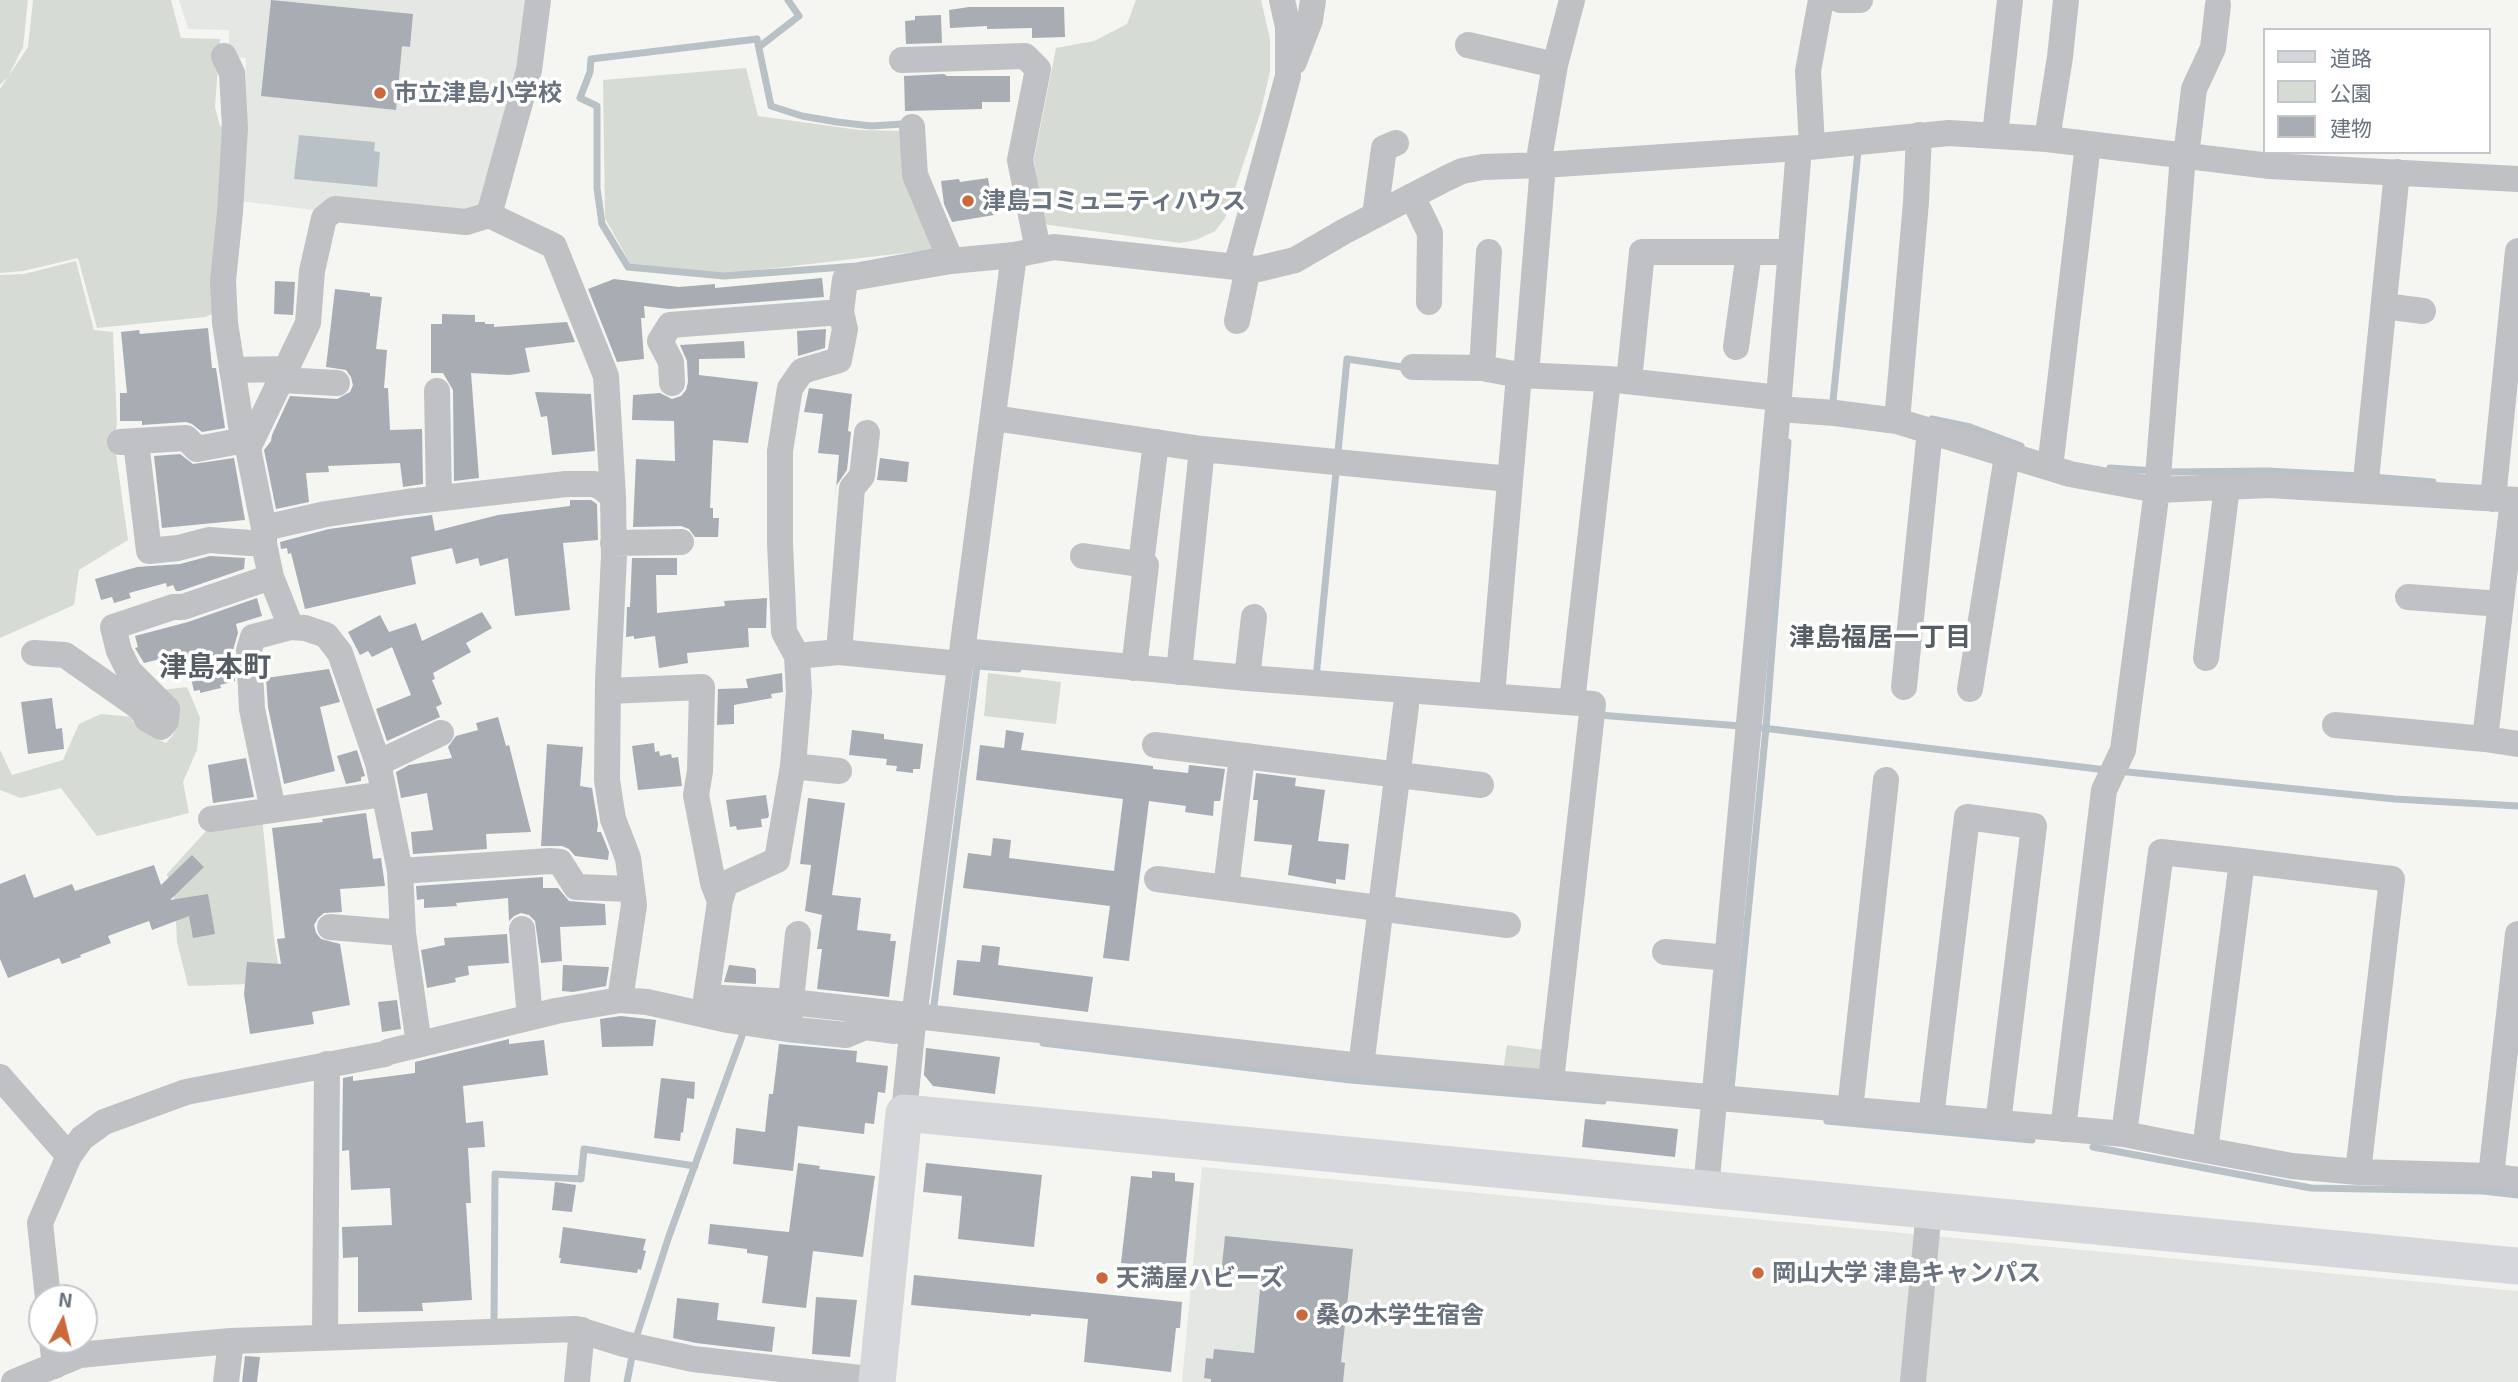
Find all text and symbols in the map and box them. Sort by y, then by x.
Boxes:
legend [2262,28,2490,154]
text: 道路 [2330,45,2372,70]
place label: 市立津島小学校 [394,79,562,107]
text: 公園 [2330,80,2372,105]
marker: 市立津島小学校 [372,85,388,101]
text: 建物 [2330,115,2372,140]
place label: 津島コミュニティハウス [982,187,1246,215]
marker: 津島コミュニティハウス [960,193,976,209]
district label: 津島福居一丁目 [1789,621,1971,653]
district label: 津島本町 [159,650,271,684]
place label: 岡山大学 津島キャンパス [1772,1259,2041,1287]
place label: 天満屋ハビーズ [1116,1264,1284,1292]
marker: 岡山大学 津島キャンパス [1750,1265,1766,1281]
marker: 天満屋ハビーズ [1094,1270,1110,1286]
north arrow [28,1284,98,1354]
text: N [57,1287,74,1312]
place label: 桑の木学生宿舎 [1316,1301,1484,1329]
marker: 桑の木学生宿舎 [1294,1307,1310,1323]

